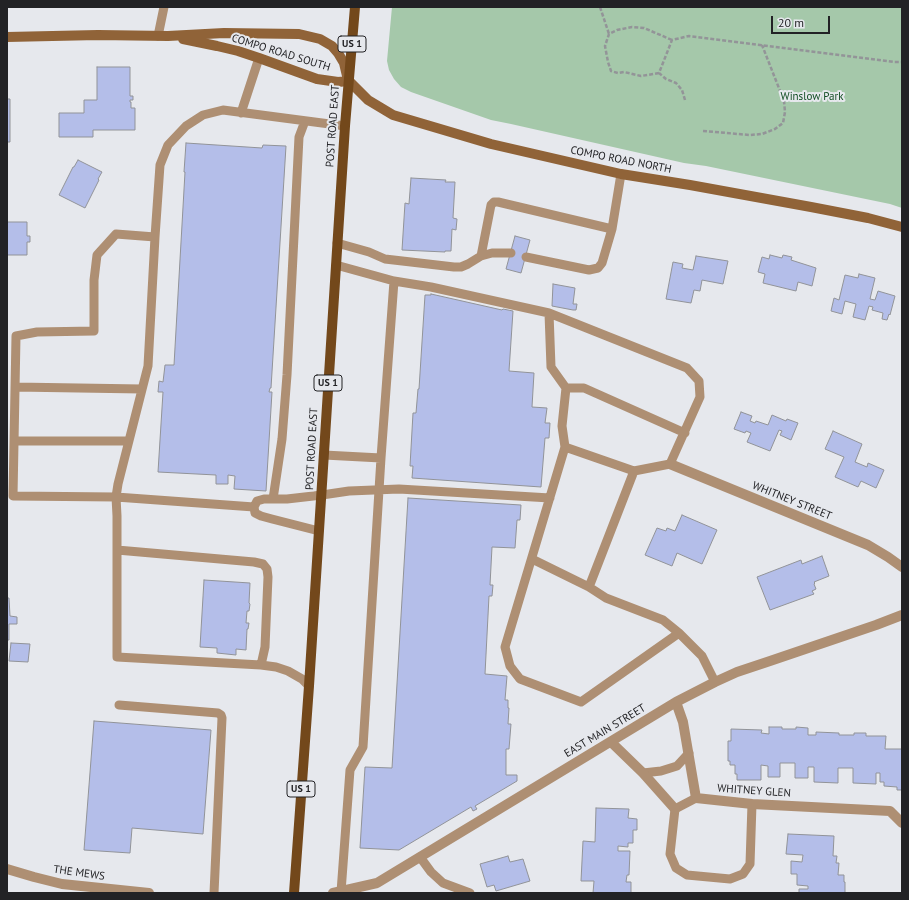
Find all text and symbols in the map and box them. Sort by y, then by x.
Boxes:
scale bar [773,8,832,34]
text: 20 m [778,15,804,30]
street label: COMPO ROAD SOUTH [230,32,332,74]
road number: US 1 [338,36,366,52]
street label: POST ROAD EAST [324,84,342,168]
park label: Winslow Park [781,90,843,104]
street label: COMPO ROAD NORTH [569,144,673,176]
road number: US 1 [314,375,342,391]
street label: POST ROAD EAST [303,407,321,491]
street label: WHITNEY STREET [750,479,834,523]
street label: EAST MAIN STREET [562,702,648,760]
road number: US 1 [287,781,315,797]
street label: WHITNEY GLEN [717,782,791,800]
street label: THE MEWS [52,863,106,883]

